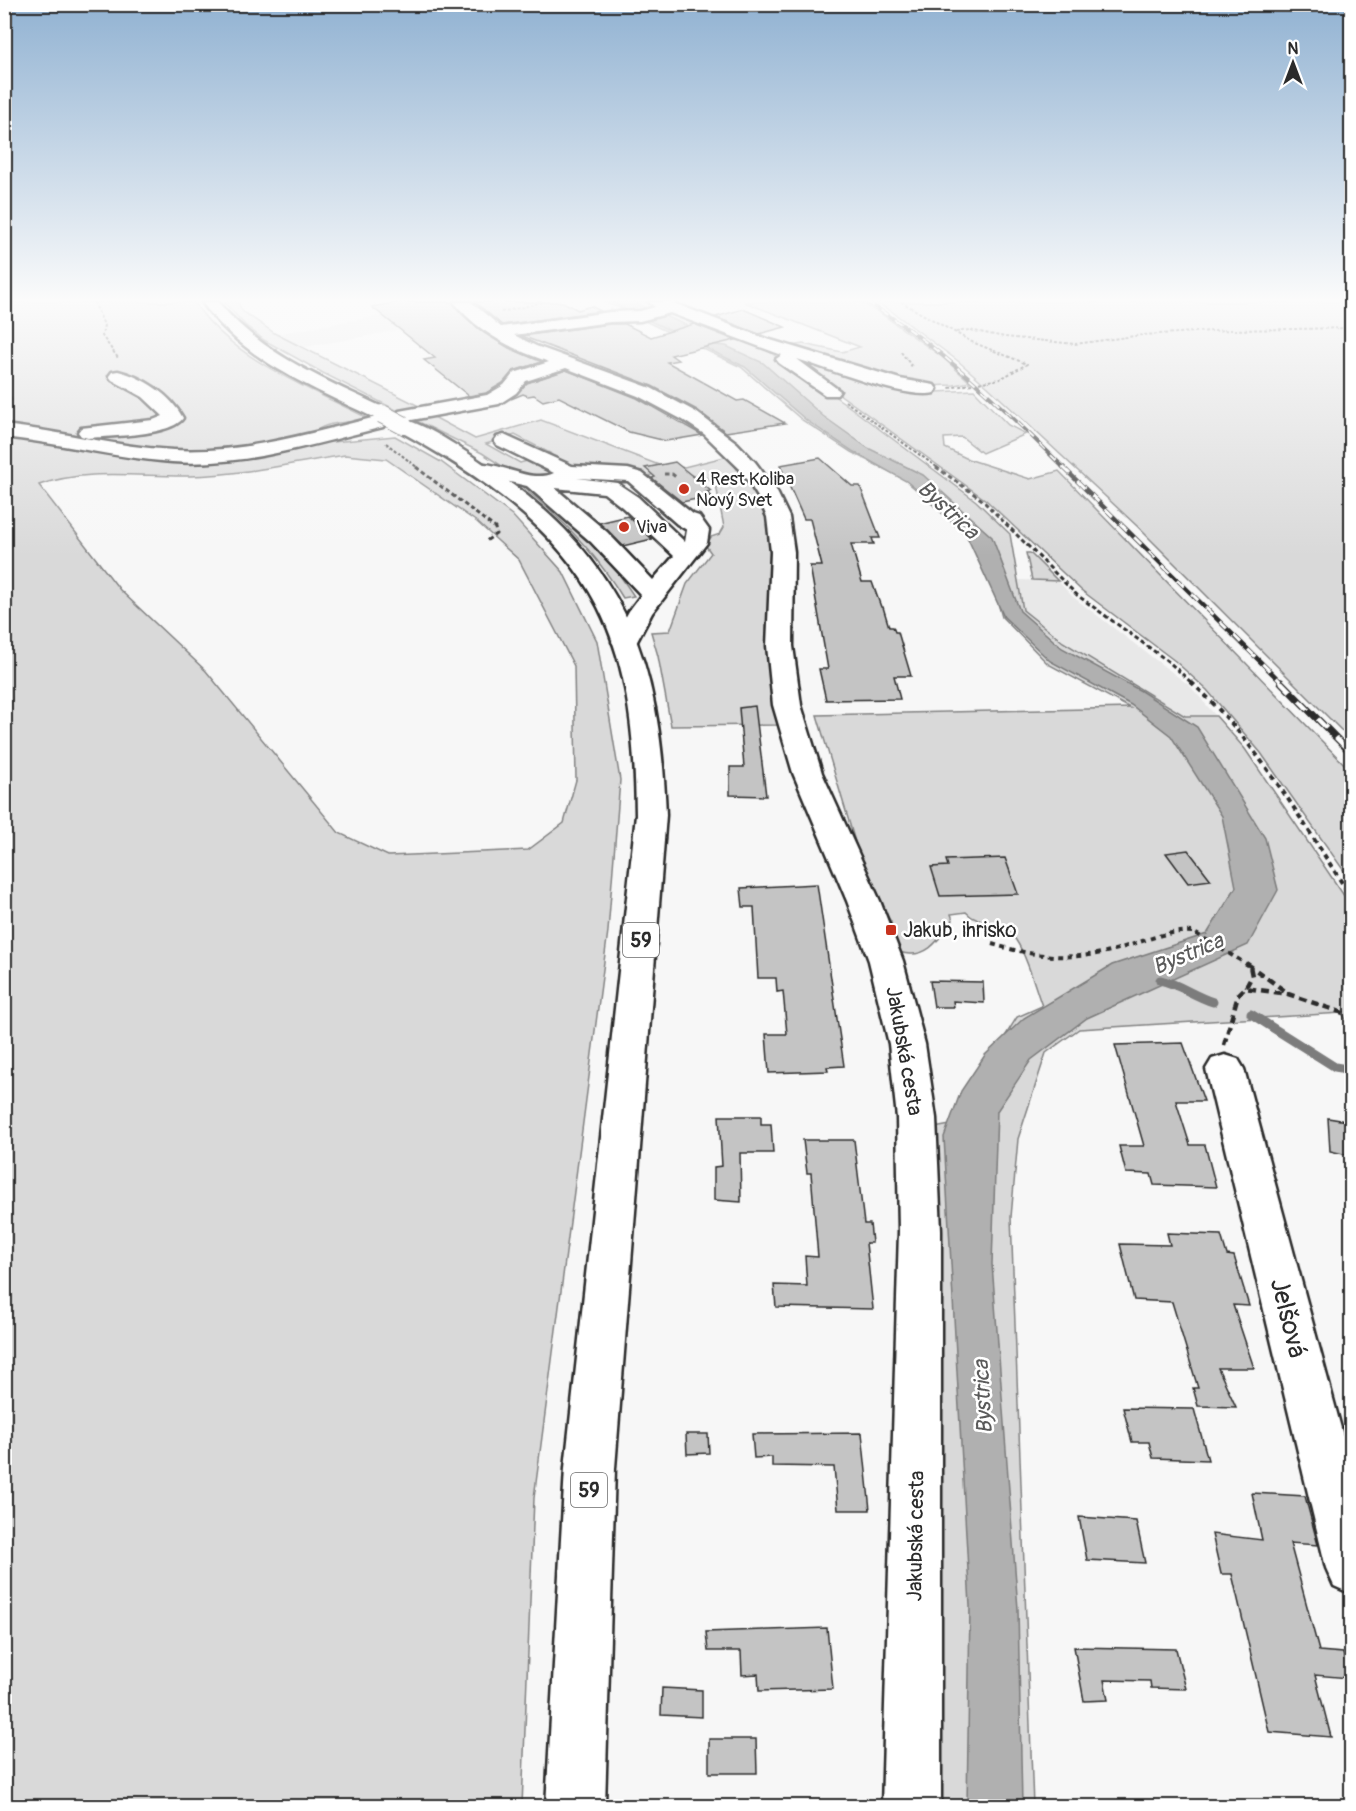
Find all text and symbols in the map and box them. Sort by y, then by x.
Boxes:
north arrow [1263,33,1323,93]
text: N [1288,39,1299,59]
place label: 4 Rest Koliba Nový Svet [696,468,794,512]
water label: Bystrica [911,475,986,547]
marker: 4 Rest Koliba Nový Svet [677,482,691,496]
place label: Viva [636,516,667,539]
marker: Viva [617,520,631,534]
place label: Jakub, ihrisko [903,917,1017,944]
road number: 59 [623,923,659,957]
marker: Jakub, ihrisko [884,923,898,937]
water label: Bystrica [1149,926,1229,981]
street label: Jakubská cesta [879,984,929,1118]
street label: Jelšová [1263,1275,1313,1361]
water label: Bystrica [967,1358,999,1435]
street label: Jakubská cesta [901,1470,931,1602]
road number: 59 [571,1473,607,1507]

